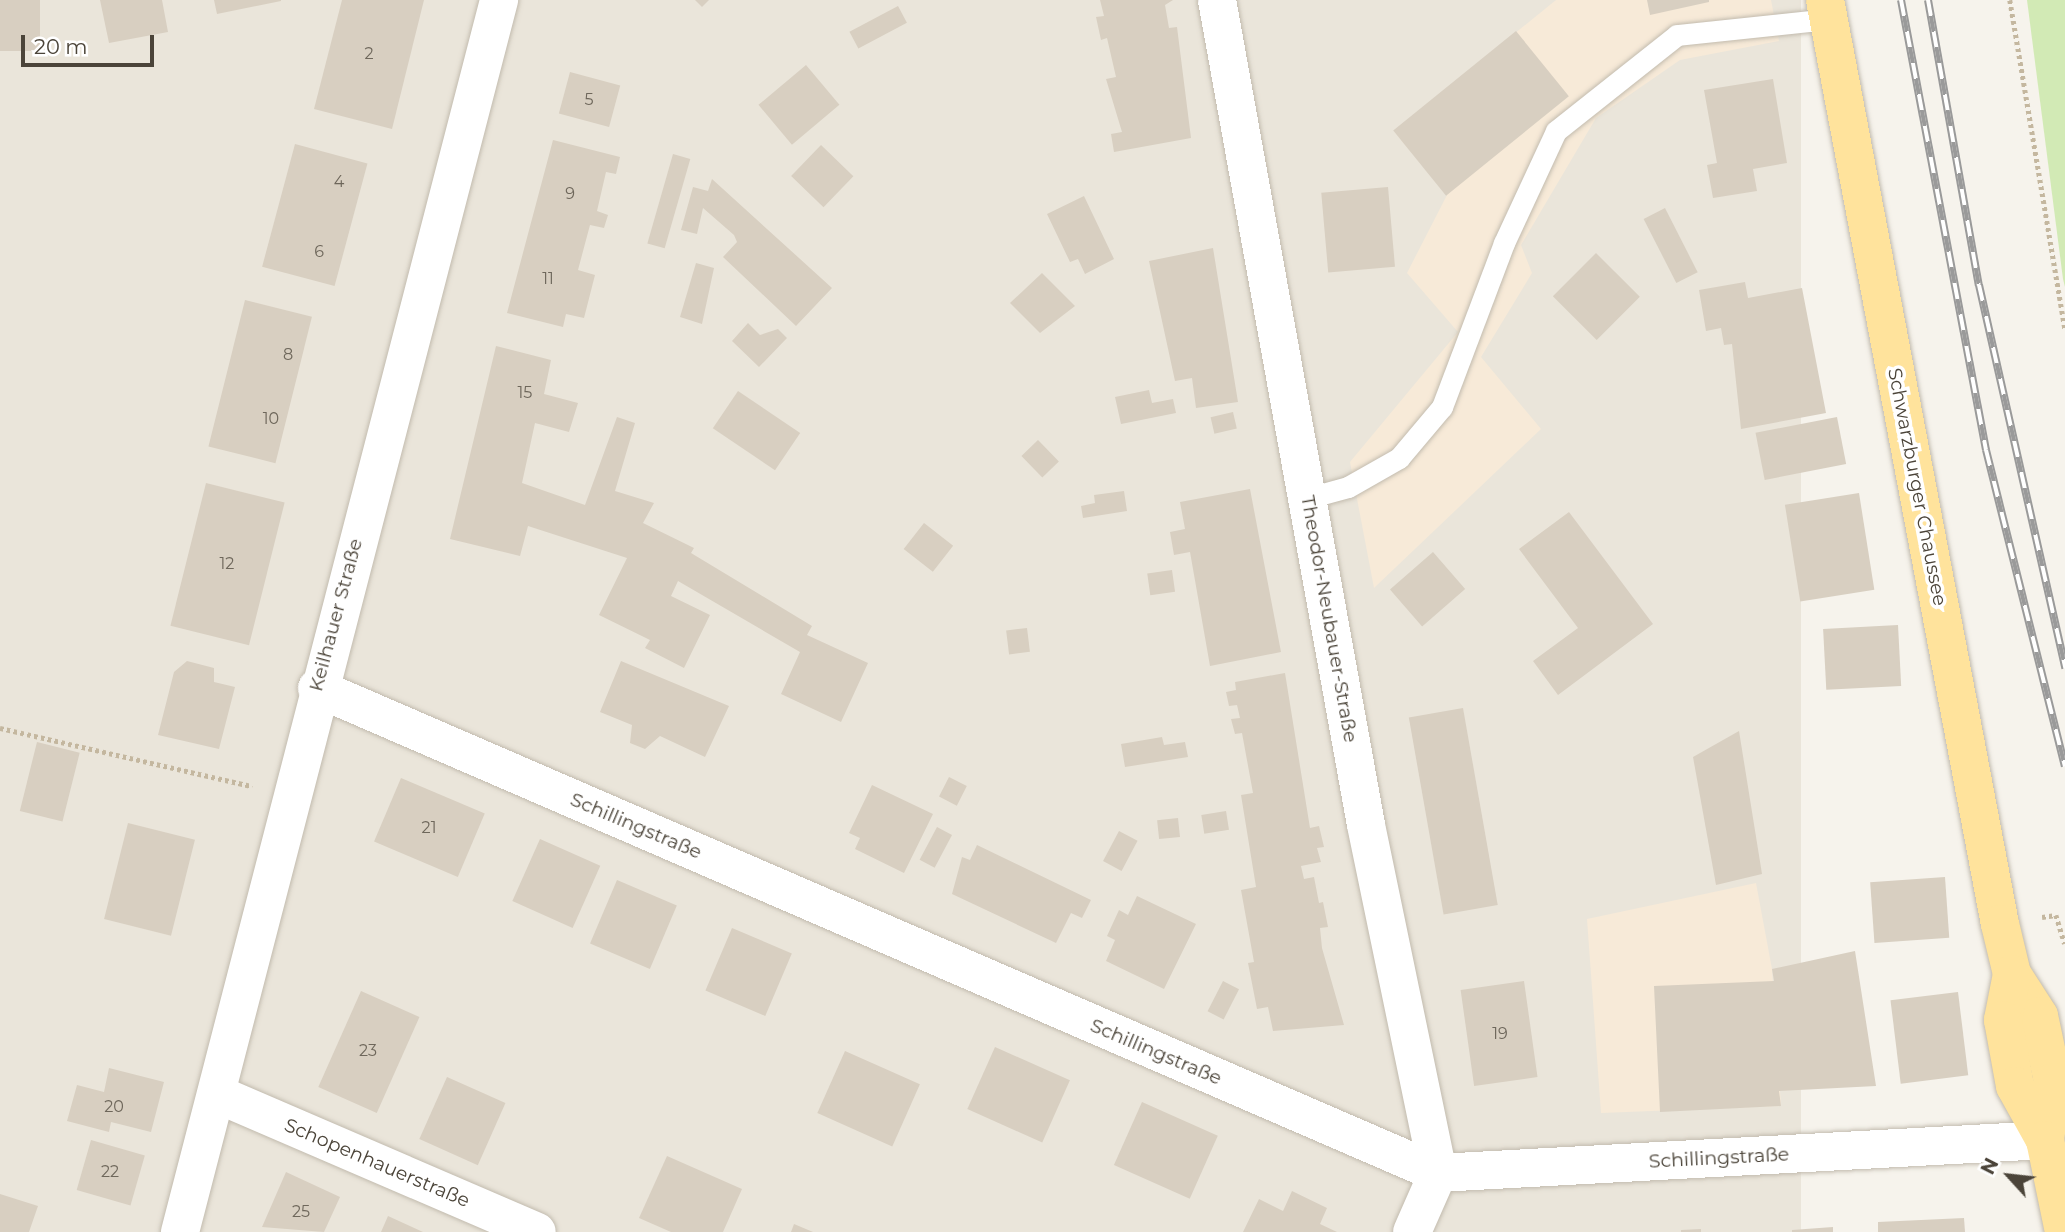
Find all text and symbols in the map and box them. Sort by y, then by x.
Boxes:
scale bar [24,21,158,65]
text: 20 m [34,34,88,59]
house number: 2 [364,44,374,64]
house number: 5 [584,90,594,110]
house number: 4 [334,172,344,192]
house number: 9 [565,184,575,204]
house number: 6 [314,242,324,262]
house number: 11 [542,269,554,289]
house number: 8 [283,345,293,365]
street label: Schwarzburger Chaussee [1883,366,1951,608]
house number: 15 [518,383,532,403]
house number: 10 [263,409,279,429]
street label: Theodor-Neubauer-Straße [1296,494,1362,744]
street label: Keilhauer Straße [305,536,367,694]
house number: 12 [220,554,234,574]
street label: Schillingstraße [567,788,705,864]
house number: 21 [422,818,436,838]
street label: Schillingstraße [1087,1014,1225,1090]
house number: 19 [1492,1024,1508,1044]
house number: 23 [359,1041,377,1061]
house number: 20 [104,1097,124,1117]
street label: Schopenhauerstraße [281,1114,473,1212]
north arrow [1974,1141,2044,1211]
street label: Schillingstraße [1648,1143,1790,1173]
text: N [1976,1154,2004,1178]
house number: 22 [101,1162,119,1182]
house number: 25 [292,1202,310,1222]

